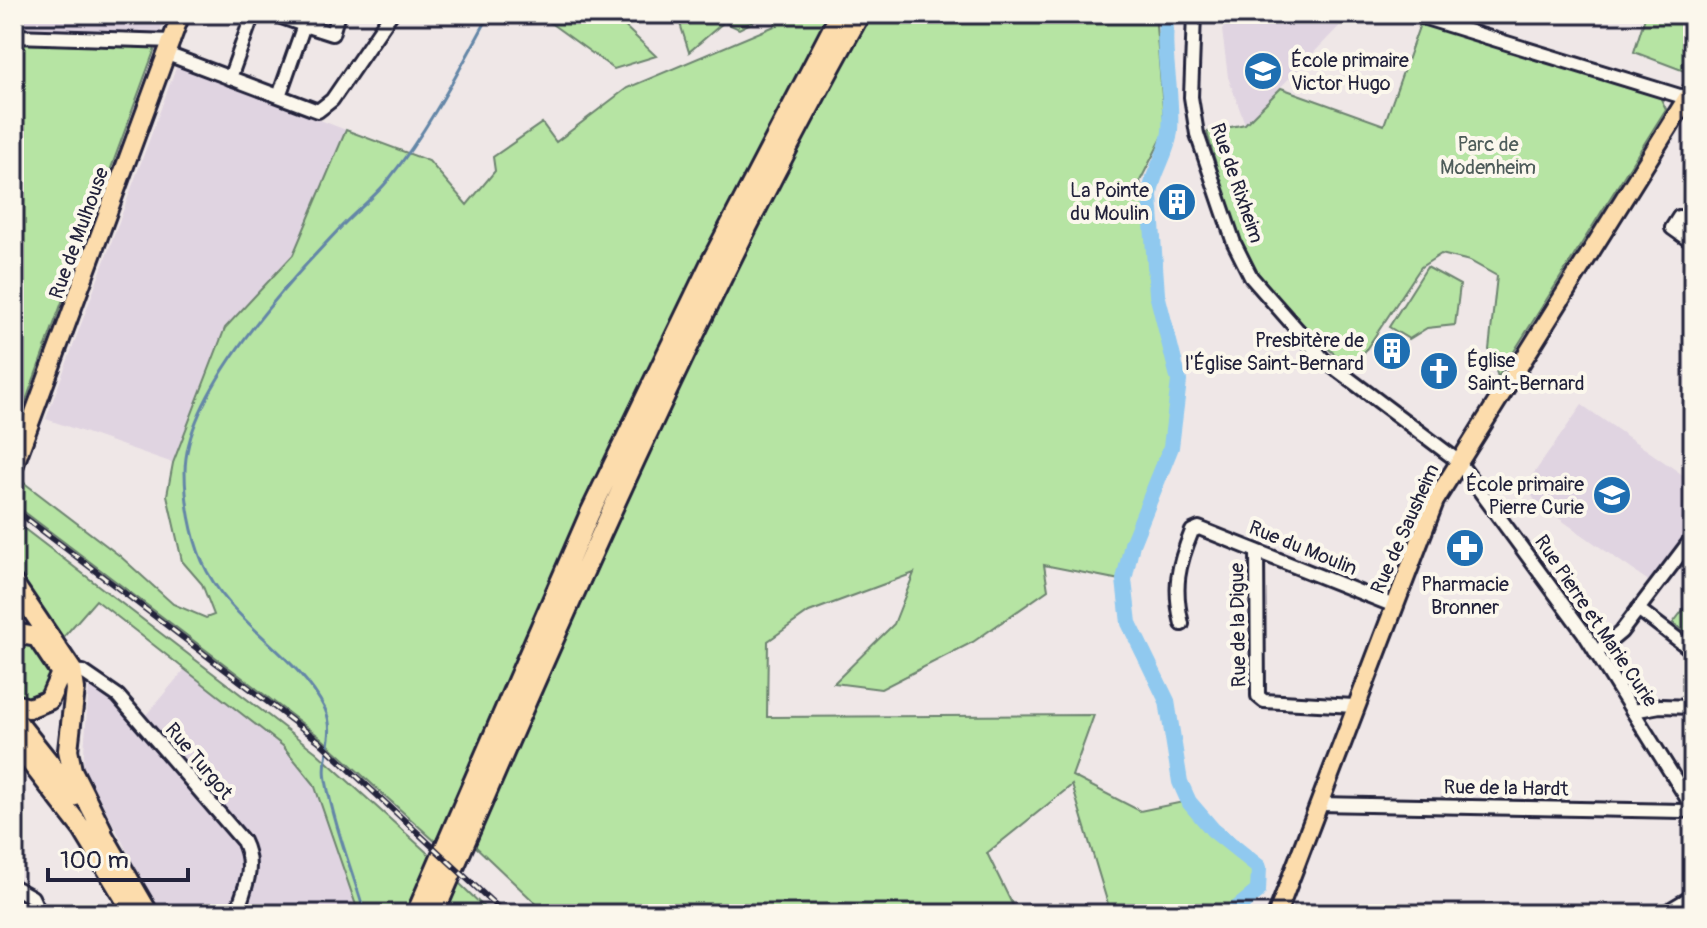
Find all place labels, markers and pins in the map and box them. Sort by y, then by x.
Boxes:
place label: École primaire Victor Hugo [1291,48,1409,96]
school or university icon: École primaire Victor Hugo [1242,50,1284,92]
place label: La Pointe du Moulin [1070,178,1149,226]
building icon: La Pointe du Moulin [1156,181,1198,223]
place label: Presbitère de l'Église Saint-Bernard [1185,328,1364,376]
building icon: Presbitère de l'Église Saint-Bernard [1371,330,1413,372]
place label: Église Saint-Bernard [1467,348,1585,396]
church icon: Église Saint-Bernard [1418,350,1460,392]
place label: École primaire Pierre Curie [1466,472,1584,520]
school or university icon: École primaire Pierre Curie [1591,474,1633,516]
pharmacy icon: Pharmacie Bronner [1444,527,1486,569]
place label: Pharmacie Bronner [1421,572,1509,620]

